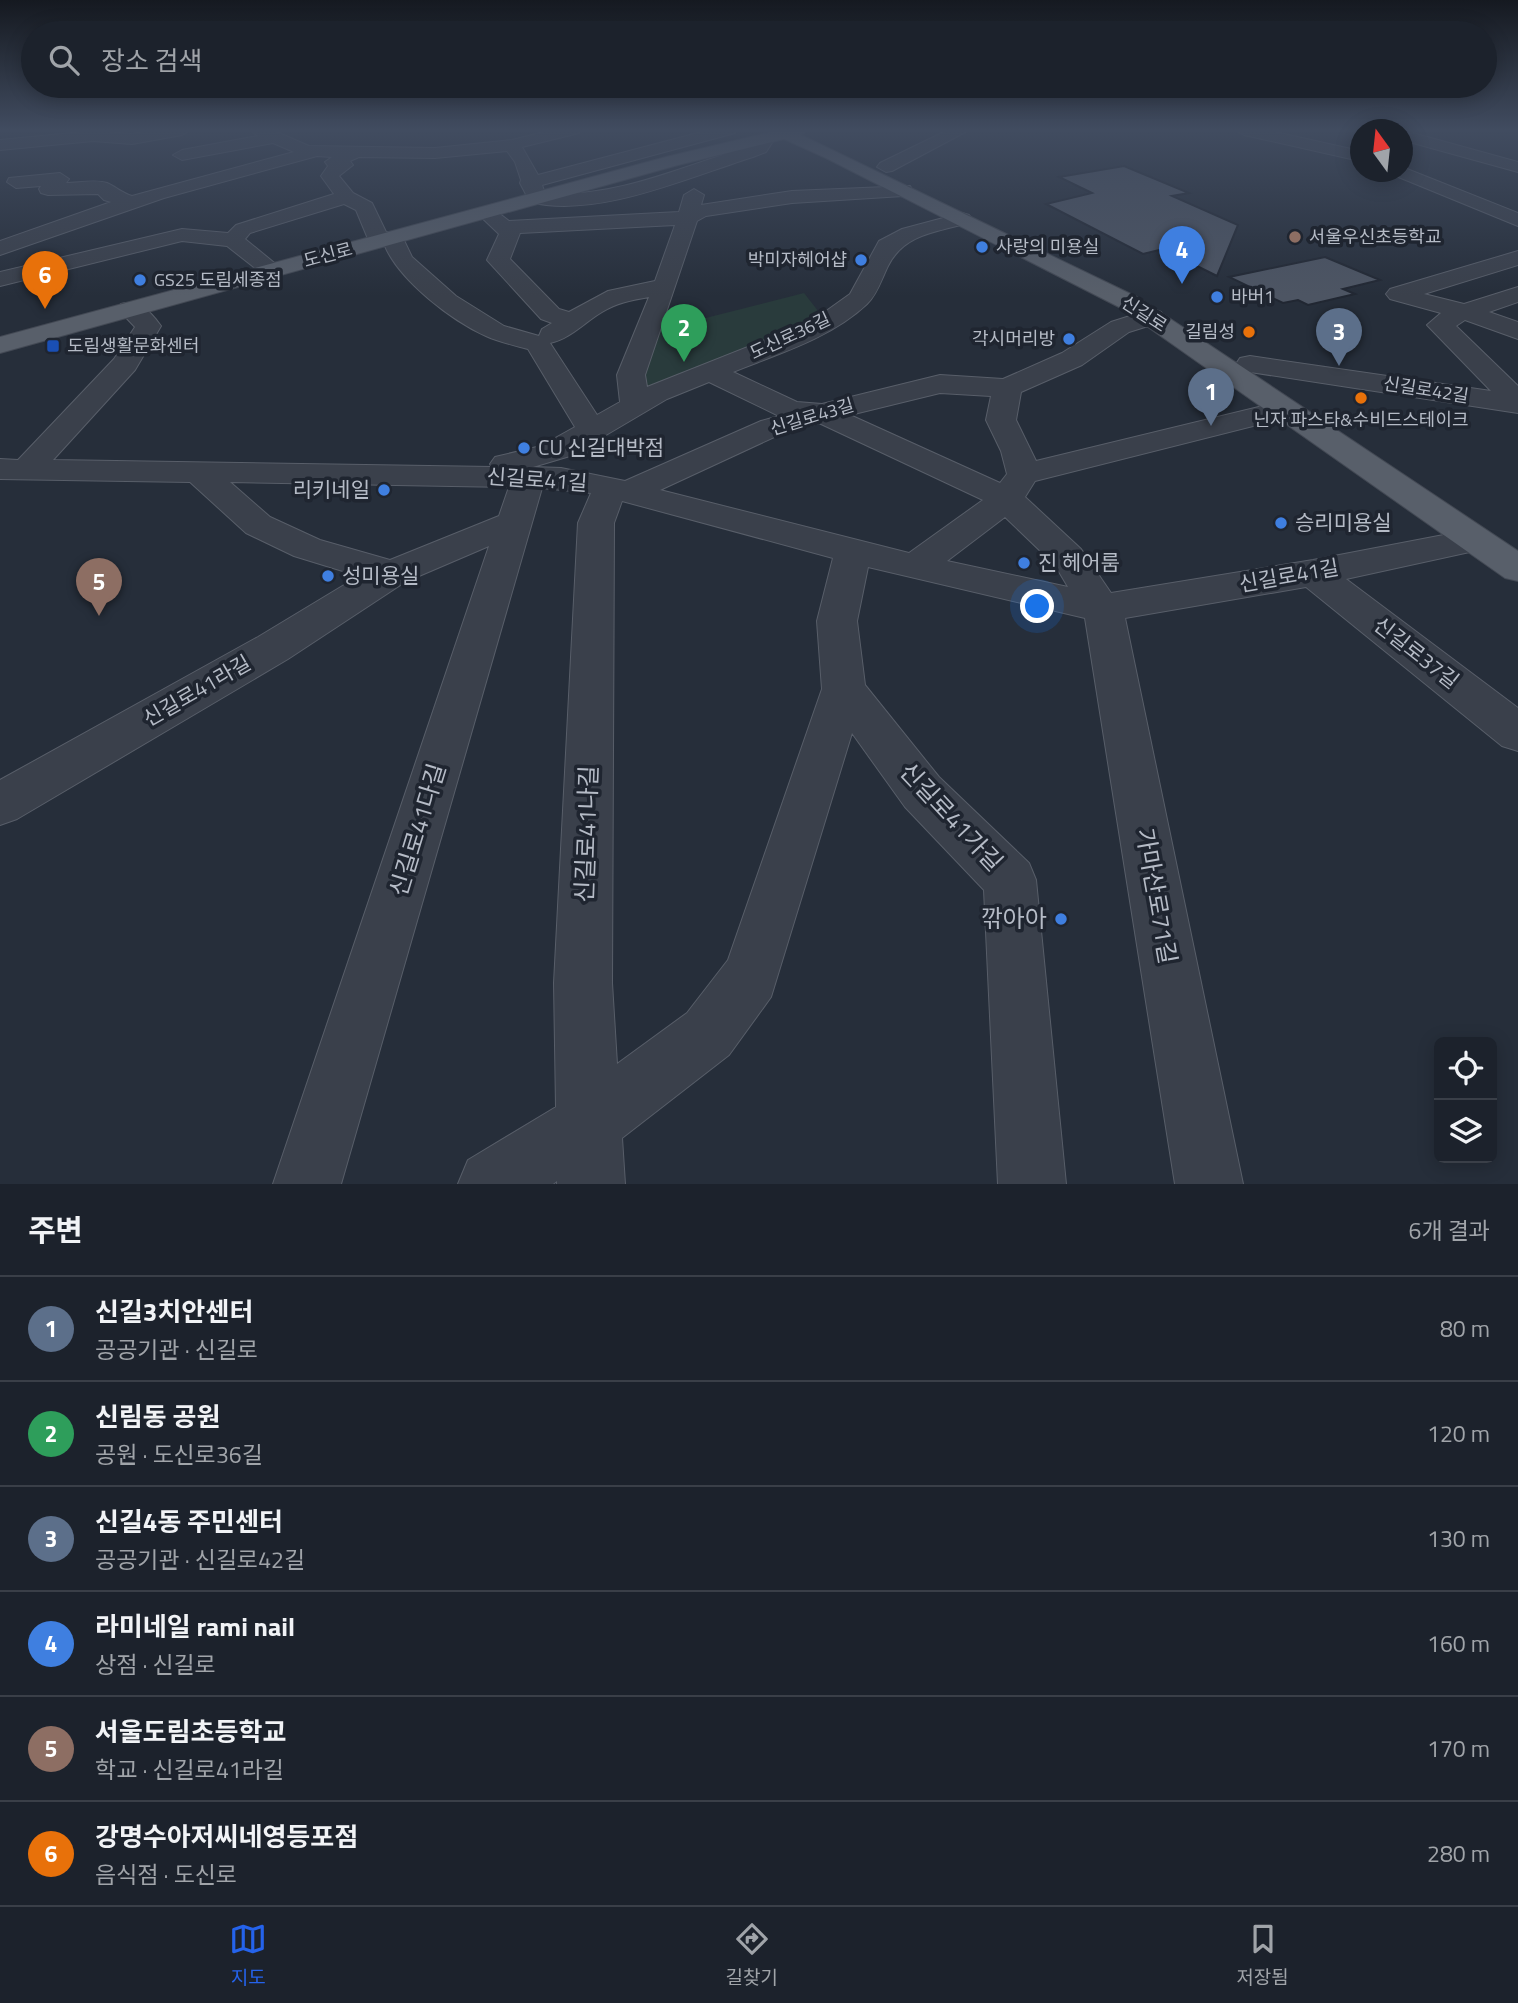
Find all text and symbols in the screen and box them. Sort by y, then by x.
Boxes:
search box [21,21,1497,98]
icon: search [45,41,83,79]
text: 장소 검색 [101,41,202,80]
north arrow [1350,119,1413,182]
place label: 서울우신초등학교 [1309,223,1441,250]
pin: 4 [1159,226,1205,284]
marker: 서울우신초등학교 [1287,229,1303,245]
place label: 사랑의 미용실 [996,233,1099,260]
street label: 도신로 [300,235,355,274]
marker: 사랑의 미용실 [974,239,990,255]
place label: 박미자헤어샵 [748,246,847,273]
pin: 6 [22,251,68,309]
marker: 박미자헤어샵 [853,252,869,268]
place label: GS25 도림세종점 [154,266,282,293]
marker: GS25 도림세종점 [132,272,148,288]
place label: 바버1 [1231,283,1274,310]
street label: 신길로 [1116,289,1172,338]
marker: 바버1 [1209,289,1225,305]
pin: 2 [661,304,707,362]
street label: 도신로36길 [745,305,835,366]
pin: 3 [1316,308,1362,366]
place label: 길림성 [1185,318,1235,345]
marker: 길림성 [1241,324,1257,340]
place label: 각시머리방 [972,325,1055,352]
marker: 각시머리방 [1061,331,1077,347]
place label: 도림생활문화센터 [67,332,199,359]
marker: 도림생활문화센터 [45,338,61,354]
pin: 1 [1188,368,1234,426]
street label: 신길로42길 [1381,369,1471,410]
marker: 닌자 파스타&수비드스테이크 [1353,390,1369,406]
street label: 신길로43길 [767,391,857,442]
place label: 닌자 파스타&수비드스테이크 [1253,406,1469,433]
place label: CU 신길대박점 [538,431,664,463]
marker: CU 신길대박점 [516,440,532,456]
street label: 신길로41길 [486,460,588,498]
place label: 리키네일 [293,473,370,505]
marker: 리키네일 [376,482,392,498]
place label: 승리미용실 [1295,506,1392,538]
marker: 승리미용실 [1273,515,1289,531]
place label: 진 헤어룸 [1038,546,1120,578]
street label: 신길로41길 [1236,551,1341,600]
marker: 진 헤어룸 [1016,555,1032,571]
pin: 5 [76,558,122,616]
place label: 성미용실 [342,559,419,591]
marker: 성미용실 [320,568,336,584]
your location [1020,589,1054,623]
street label: 신길로37길 [1367,609,1466,696]
street label: 신길로41라길 [136,646,257,734]
street label: 신길로41가길 [892,754,1012,879]
street label: 신길로41다길 [380,759,454,901]
street label: 신길로41나길 [566,765,606,903]
street label: 가마산로71길 [1127,825,1187,967]
place label: 깎아아 [981,900,1047,936]
marker: 깎아아 [1053,911,1069,927]
map controls [1434,1037,1497,1163]
button: locate [1434,1037,1497,1100]
button: layers [1434,1100,1497,1163]
text: 주변 [28,1207,83,1253]
text: 6개 결과 [1409,1213,1490,1248]
text: 신길3치안센터 [95,1292,253,1331]
text: 1 [45,1311,57,1346]
text: 80 m [1440,1311,1490,1346]
text: 공공기관 · 신길로 [95,1332,258,1367]
text: 신림동 공원 [95,1397,220,1436]
text: 2 [45,1416,57,1451]
text: 120 m [1427,1416,1490,1451]
text: 공원 · 도신로36길 [95,1437,263,1472]
text: 신길4동 주민센터 [95,1502,283,1541]
text: 3 [45,1521,57,1556]
text: 130 m [1427,1521,1490,1556]
text: 공공기관 · 신길로42길 [95,1542,305,1577]
text: 라미네일 rami nail [95,1607,295,1646]
text: 4 [45,1626,57,1661]
text: 160 m [1427,1626,1490,1661]
text: 상점 · 신길로 [95,1647,216,1682]
text: 서울도림초등학교 [95,1712,286,1751]
text: 5 [45,1731,57,1766]
text: 170 m [1427,1731,1490,1766]
text: 학교 · 신길로41라길 [95,1752,284,1787]
text: 강명수아저씨네영등포점 [95,1817,358,1856]
text: 6 [45,1836,57,1871]
text: 280 m [1427,1836,1490,1871]
text: 음식점 · 도신로 [95,1857,237,1892]
tab: 지도 [229,1920,267,1991]
tab: 길찾기 [726,1920,778,1991]
tab: 저장됨 [1236,1920,1289,1991]

